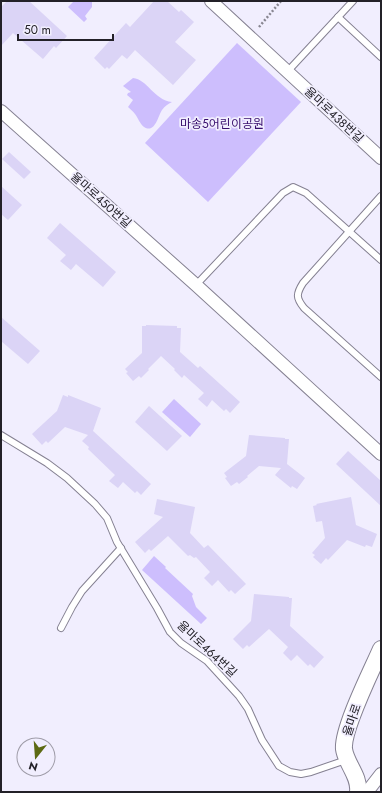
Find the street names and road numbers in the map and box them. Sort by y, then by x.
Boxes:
street label: 율마로438번길 [300,83,368,147]
street label: 율마로450번길 [67,168,135,232]
street label: 율마로464번길 [173,616,241,682]
street label: 율마로 [338,701,366,739]

